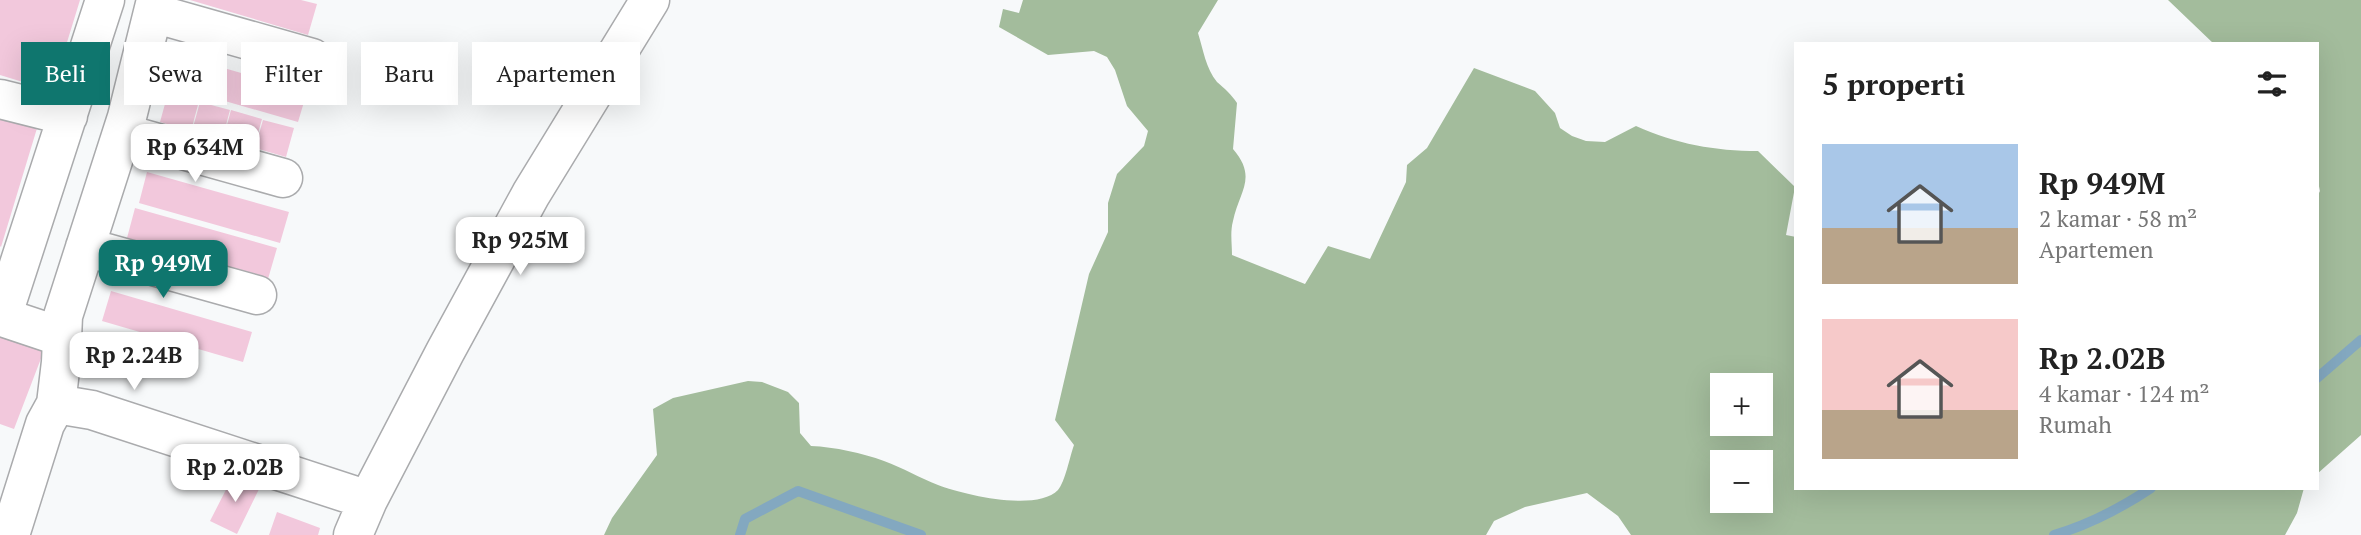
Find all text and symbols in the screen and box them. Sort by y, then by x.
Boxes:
chip: Beli [21,42,110,105]
chip: Sewa [124,42,227,105]
chip: Filter [241,42,347,105]
chip: Baru [361,42,458,105]
chip: Apartemen [472,42,640,105]
text: 5 properti [1822,64,1965,104]
icon: filters [2253,65,2291,103]
pin: Rp 634M [130,124,260,184]
text: Rp 634M [147,131,243,162]
text: Rp 949M [2039,163,2165,203]
icon: home [1878,172,1962,256]
text: 2 kamar · 58 m² [2039,203,2197,234]
pin: Rp 925M [455,218,585,277]
text: Rp 925M [472,224,568,255]
text: Apartemen [2039,234,2153,265]
pin: Rp 949M [98,240,228,300]
text: Rp 949M [115,247,211,278]
pin: Rp 2.24B [62,332,206,392]
text: Rp 2.02B [2039,338,2165,378]
text: Rp 2.24B [86,339,182,370]
icon: home [1878,347,1962,431]
map controls [1710,373,1773,513]
button: + [1710,373,1773,436]
text: 4 kamar · 124 m² [2039,378,2209,409]
text: Rumah [2039,409,2112,440]
pin: Rp 2.02B [163,444,307,504]
button: − [1710,450,1773,513]
text: Rp 2.02B [187,451,283,482]

